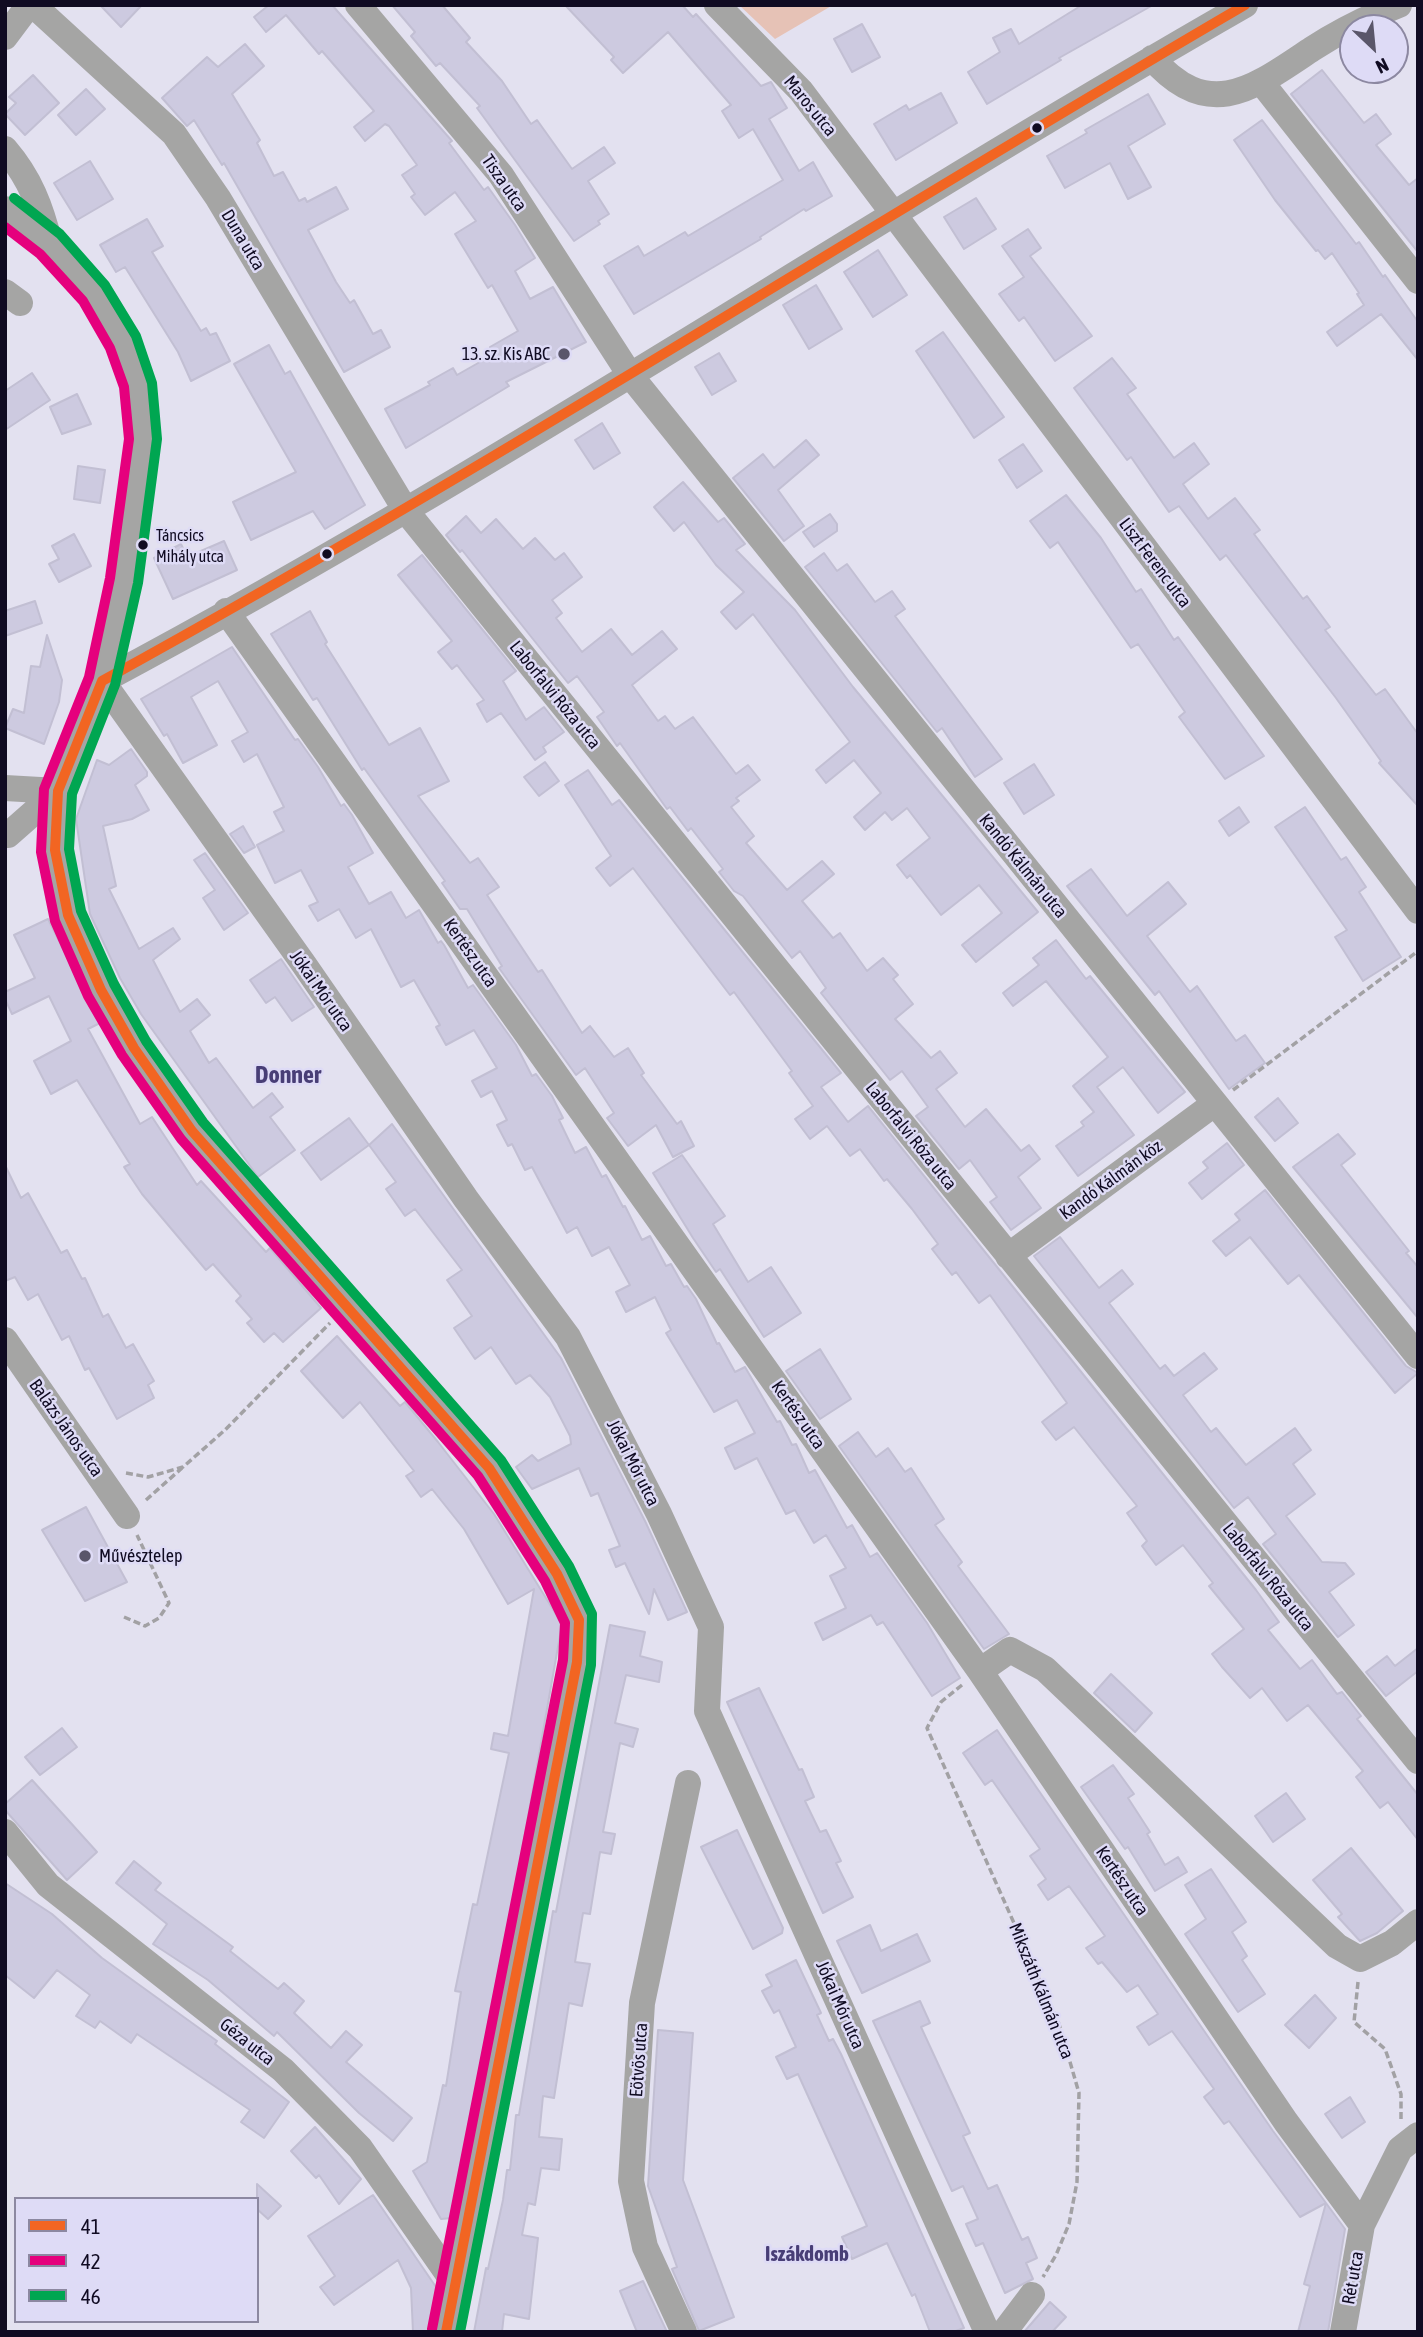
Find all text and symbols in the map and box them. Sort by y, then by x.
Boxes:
north arrow [1339,14,1409,84]
text: N [1372,54,1392,78]
street label: Maros utca [779,71,841,141]
unlabelled marker [1030,121,1044,135]
street label: Tisza utca [477,151,531,215]
street label: Duna utca [216,206,270,274]
place label: 13. sz. Kis ABC [462,343,550,365]
marker: 13. sz. Kis ABC [556,346,572,362]
street label: Liszt Ferenc utca [1114,514,1196,612]
place label: Táncsics Mihály utca [156,526,224,564]
marker: Táncsics Mihály utca [136,538,150,552]
unlabelled marker [320,547,334,561]
street label: Laborfalvi Róza utca [505,637,605,753]
street label: Kandó Kálmán utca [974,810,1072,922]
street label: Kertész utca [439,914,501,992]
street label: Jókai Mór utca [285,946,357,1036]
district label: Donner [255,1061,321,1089]
street label: Laborfalvi Róza utca [861,1078,961,1194]
street label: Kandó Kálmán köz [1056,1136,1166,1224]
street label: Balázs János utca [24,1375,108,1481]
street label: Kertész utca [767,1376,829,1454]
street label: Jókai Mór utca [602,1416,664,1510]
street label: Laborfalvi Róza utca [1218,1519,1318,1635]
place label: Művésztelep [99,1545,182,1567]
marker: Művésztelep [77,1548,93,1564]
street label: Kertész utca [1091,1842,1153,1920]
street label: Mikszáth Kálmán utca [1004,1920,1078,2062]
street label: Jókai Mór utca [811,1958,869,2052]
street label: Géza utca [215,2014,279,2070]
street label: Eötvös utca [626,2022,652,2098]
legend [14,2197,259,2323]
text: 41 [81,2214,101,2238]
district label: Iszákdomb [765,2241,849,2267]
text: 42 [81,2249,101,2273]
street label: Rét utca [1338,2250,1368,2306]
text: 46 [81,2284,101,2308]

